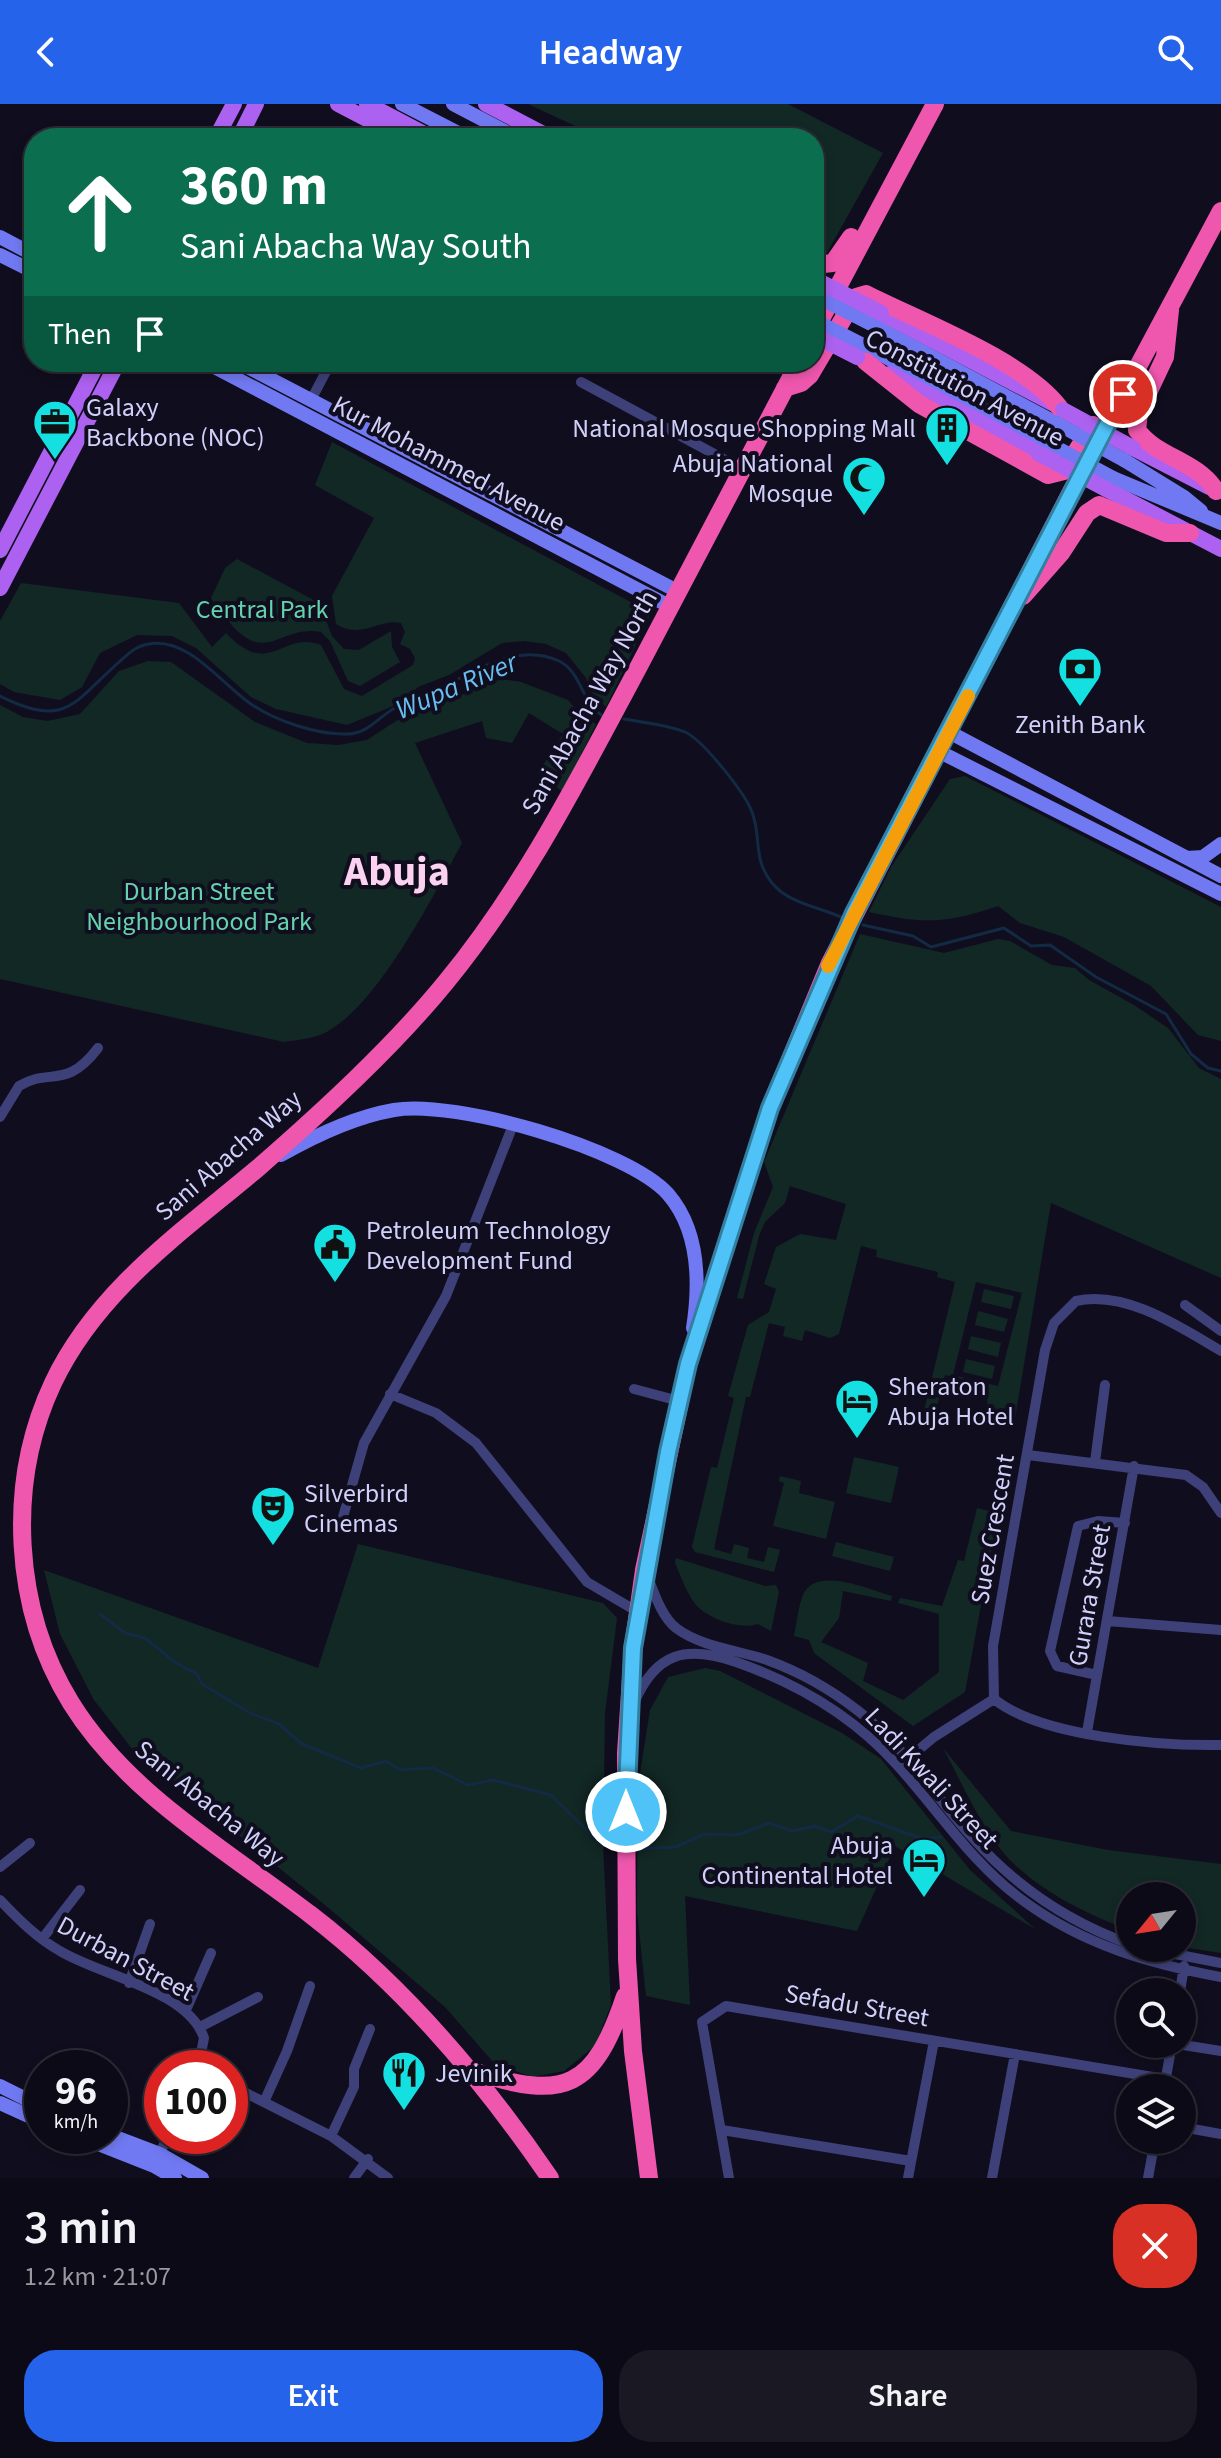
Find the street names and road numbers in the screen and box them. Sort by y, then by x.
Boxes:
street label: Constitution Avenue [859,319,1071,456]
street label: Kur Mohammed Avenue [326,386,572,541]
street label: Sani Abacha Way North [512,583,667,821]
street label: Sani Abacha Way [147,1081,310,1230]
street label: Suez Crescent [961,1451,1024,1607]
street label: Gurara Street [1059,1521,1120,1669]
street label: Ladi Kwali Street [856,1699,1007,1857]
street label: Sani Abacha Way [127,1731,293,1876]
street label: Durban Street [50,1907,201,2010]
street label: Sefadu Street [782,1975,932,2036]

